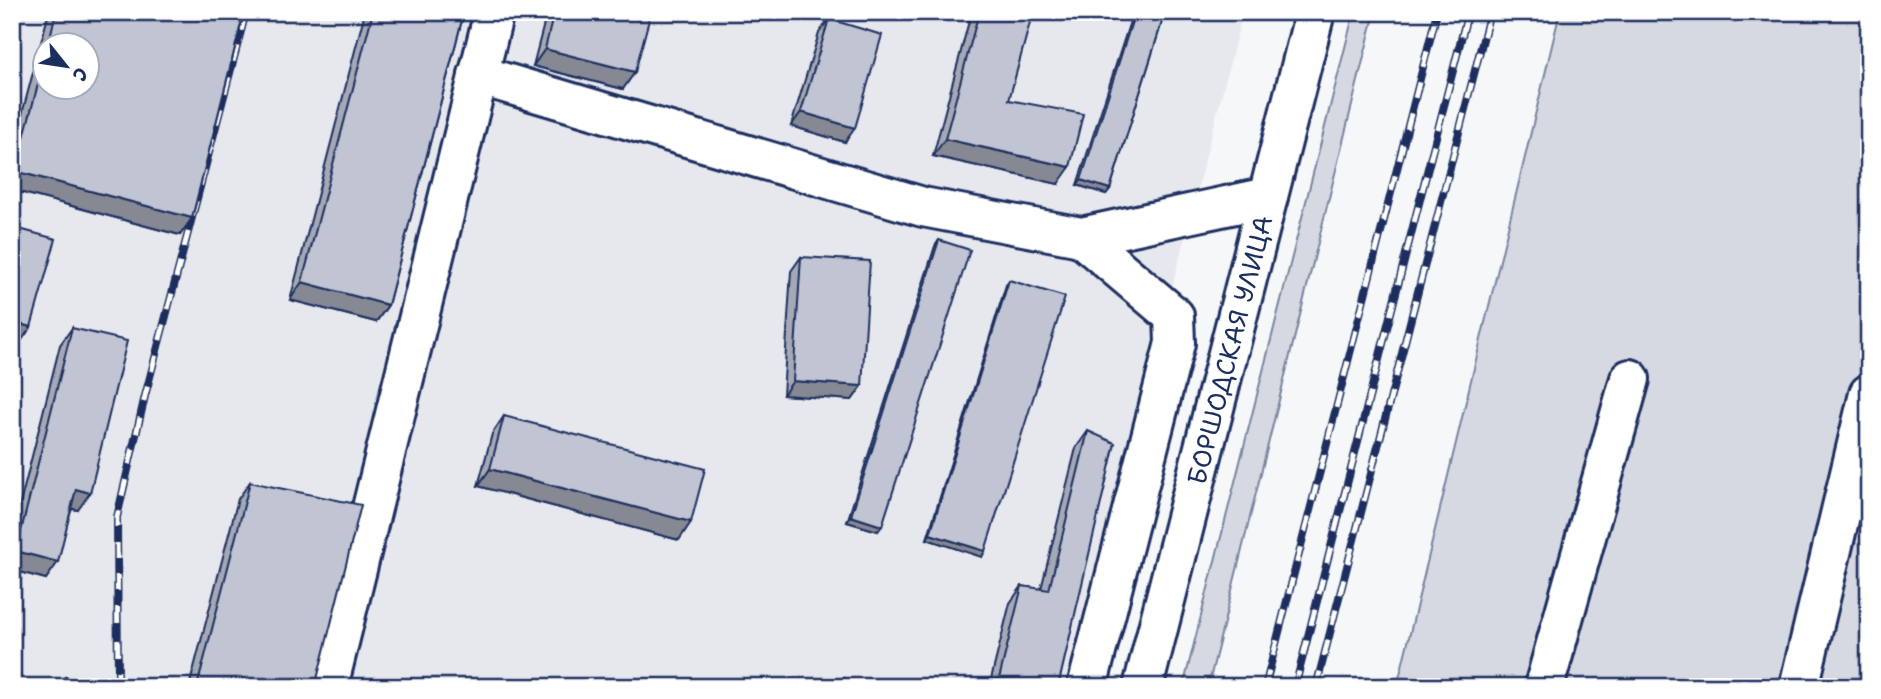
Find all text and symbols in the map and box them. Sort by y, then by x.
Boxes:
north arrow [32,32,102,102]
text: С [67,63,94,86]
street label: БОРШОДСКАЯ УЛИЦА [1178,211,1280,488]

